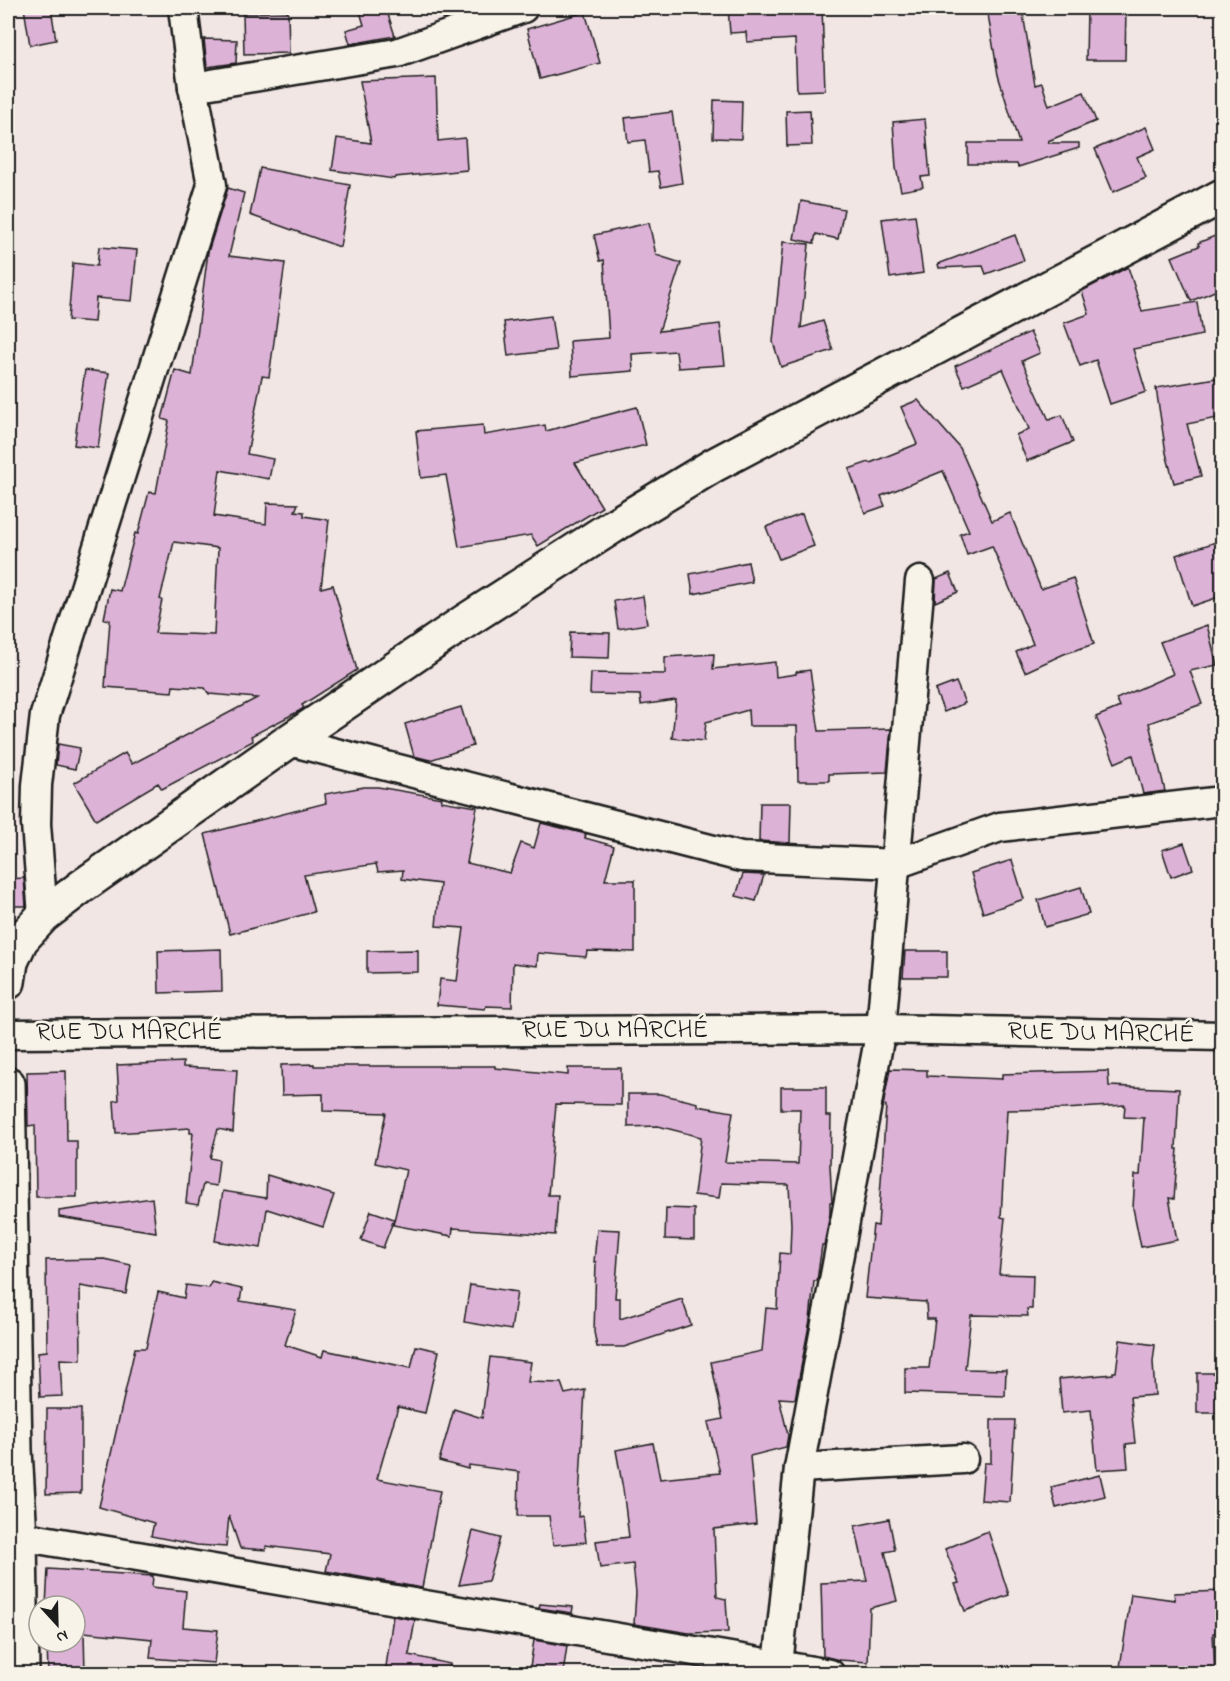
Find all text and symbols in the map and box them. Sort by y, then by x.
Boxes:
street label: RUE DU MARCHÉ [522,1012,708,1050]
street label: RUE DU MARCHÉ [1007,1013,1195,1055]
street label: RUE DU MARCHÉ [36,1014,222,1052]
north arrow [27,1594,87,1654]
text: N [52,1623,71,1649]

